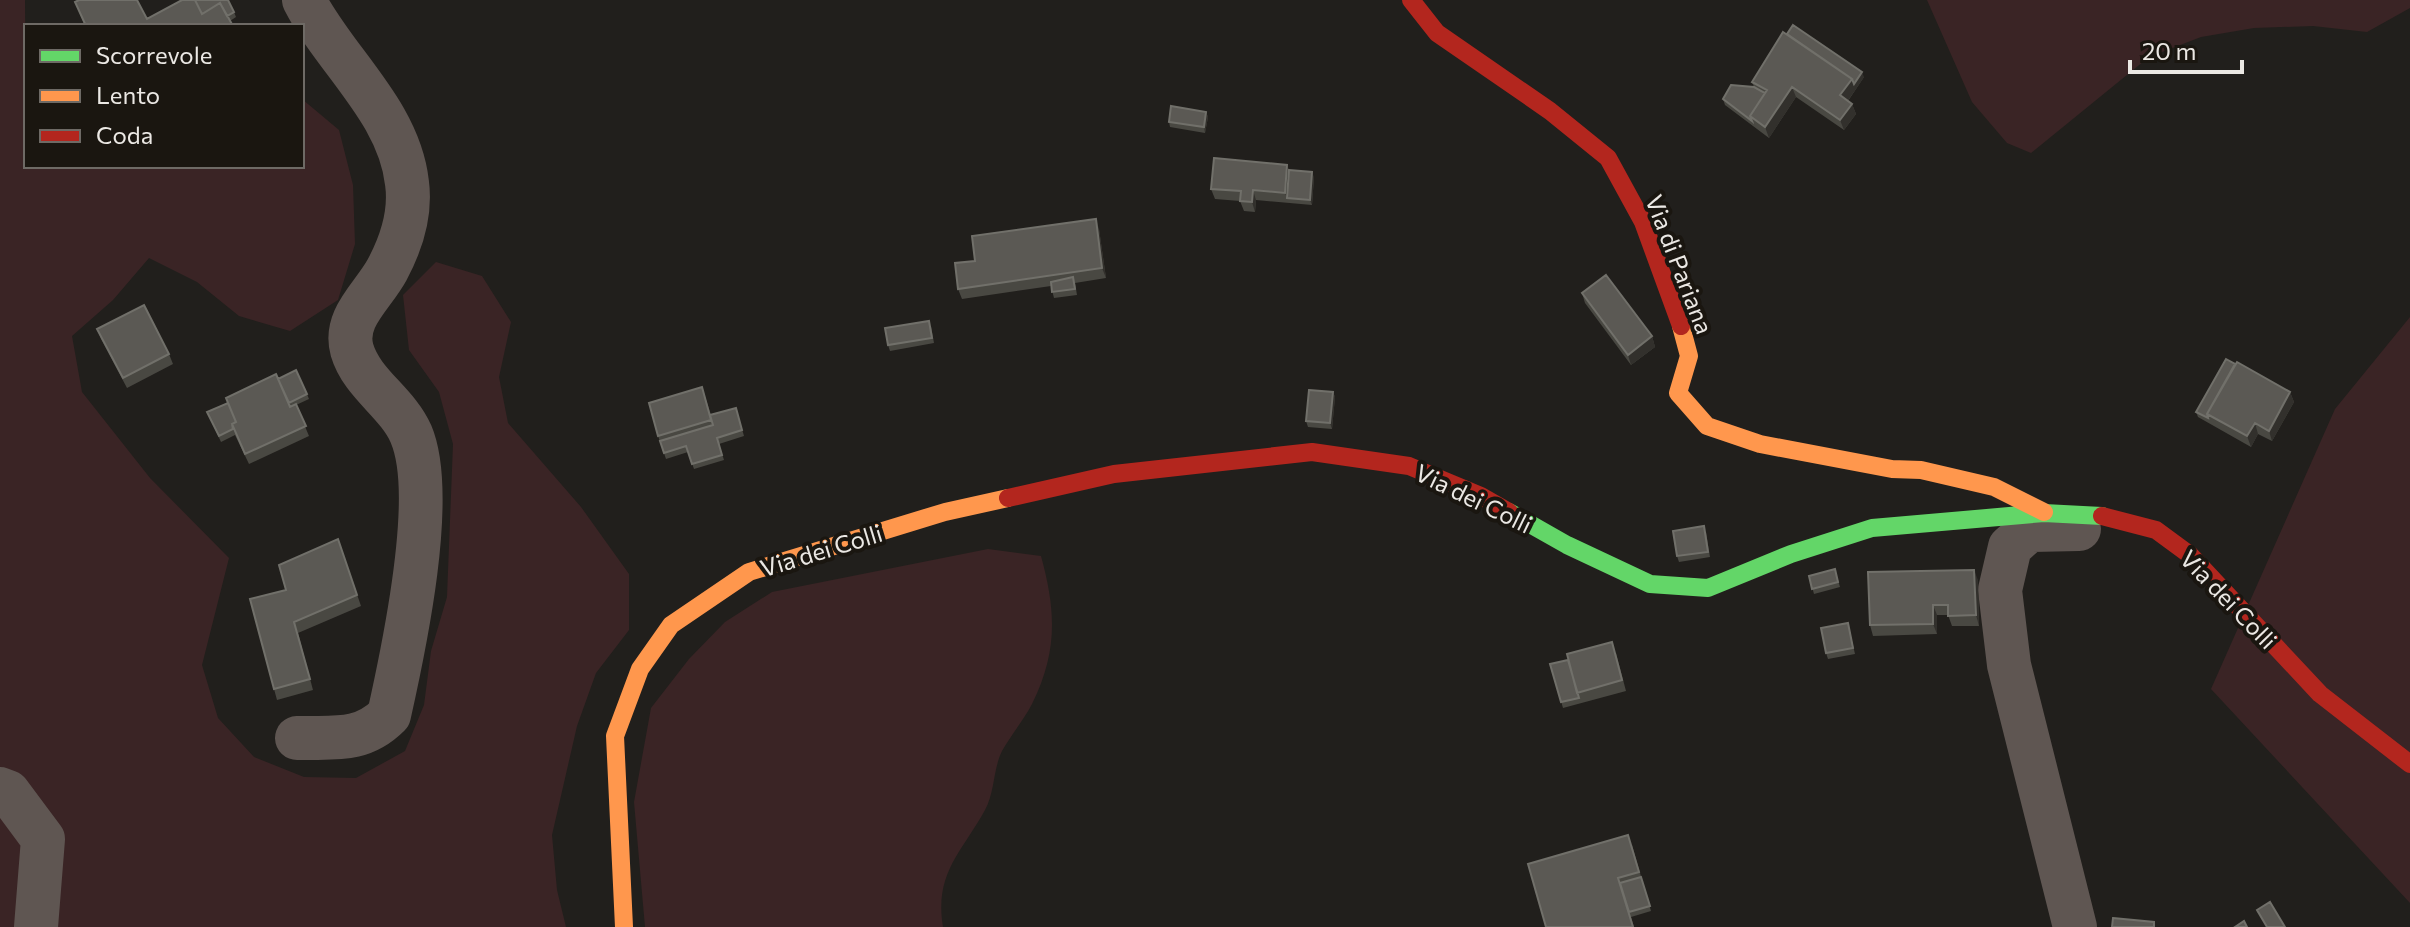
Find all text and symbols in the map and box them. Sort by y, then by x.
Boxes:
legend [24,24,304,168]
scale bar [2130,24,2242,74]
text: 20 m [2142,36,2196,65]
text: Scorrevole [96,40,212,69]
text: Lento [96,80,160,109]
text: Coda [96,120,153,149]
street label: Via di Pariana [1640,190,1720,338]
street label: Via dei Colli [1411,457,1537,539]
street label: Via dei Colli [756,518,886,582]
street label: Via dei Colli [2175,544,2283,654]

